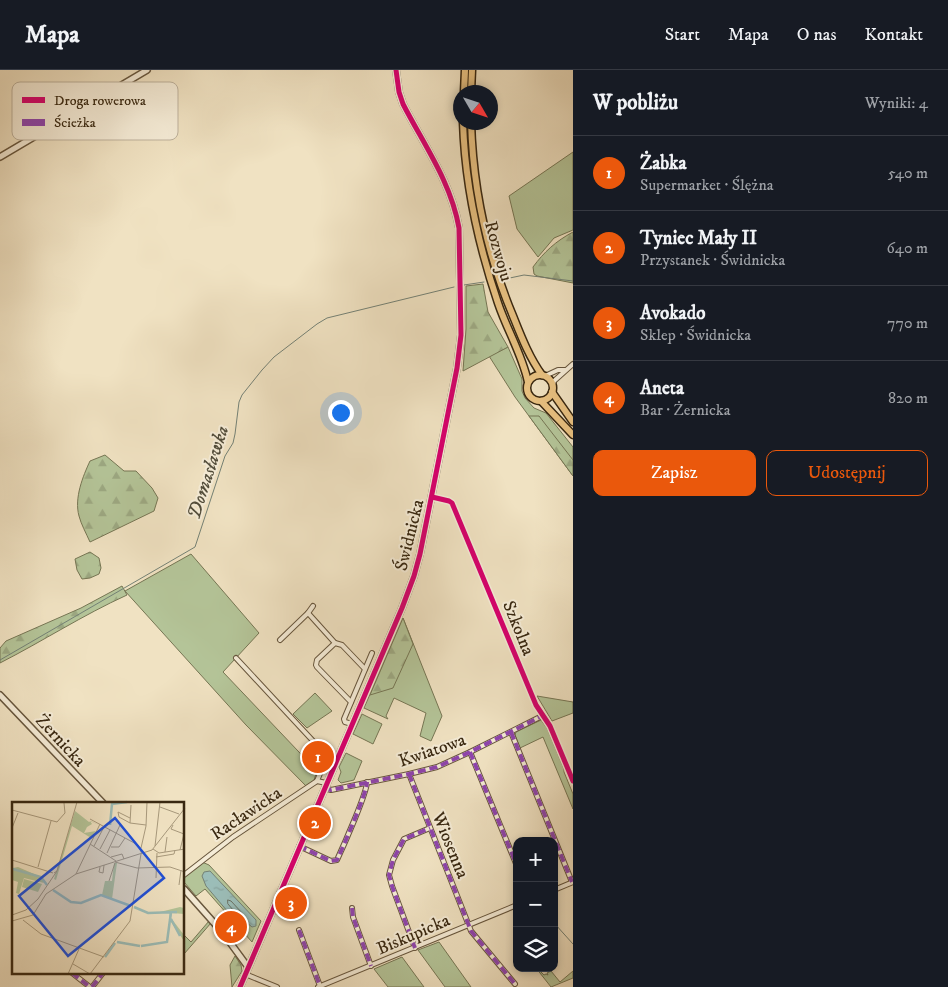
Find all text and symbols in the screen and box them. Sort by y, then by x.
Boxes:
text: Mapa [25,20,79,50]
text: Start [665,24,700,46]
text: Mapa [728,24,769,46]
text: O nas [797,24,836,46]
text: Kontakt [864,24,923,46]
legend [12,82,178,140]
north arrow [453,85,498,130]
text: W pobliżu [593,90,678,116]
text: Droga rowerowa [54,92,146,110]
text: Wyniki: 4 [865,93,928,113]
text: Ścieżka [54,114,96,132]
text: Żabka [640,152,687,175]
text: 1 [606,163,612,183]
text: 540 m [888,163,928,183]
text: Supermarket · Ślężna [640,175,774,195]
street label: Rozwoju [479,219,517,284]
text: Tyniec Mały II [640,227,757,250]
text: 2 [605,238,613,258]
text: 640 m [886,238,928,258]
text: Przystanek · Świdnicka [640,250,785,270]
text: Avokado [640,302,705,325]
text: 3 [606,313,612,333]
text: 770 m [887,313,928,333]
text: Sklep · Świdnicka [640,325,751,345]
text: Aneta [640,377,684,400]
text: 4 [604,388,614,408]
text: 820 m [888,388,928,408]
your location [328,400,354,426]
text: Bar · Żernicka [640,400,731,420]
water label: Domasławka [183,423,234,522]
button: Zapisz [593,450,756,496]
button: Udostępnij [766,450,928,496]
street label: Świdnicka [390,497,430,573]
street label: Szkolna [497,598,539,659]
street label: Żernicka [30,710,90,772]
street label: Kwiatowa [396,729,469,773]
pin: 1 [302,738,334,776]
street label: Racławicka [207,782,286,846]
inset map [12,802,185,974]
pin: 2 [299,804,331,842]
street label: Wiosenna [426,808,473,882]
map controls [513,837,558,972]
button: + [513,837,558,882]
button: − [513,882,558,927]
pin: 3 [275,884,307,922]
pin: 4 [215,908,247,946]
street label: Biskupicka [373,910,454,960]
button: layers [513,927,558,972]

